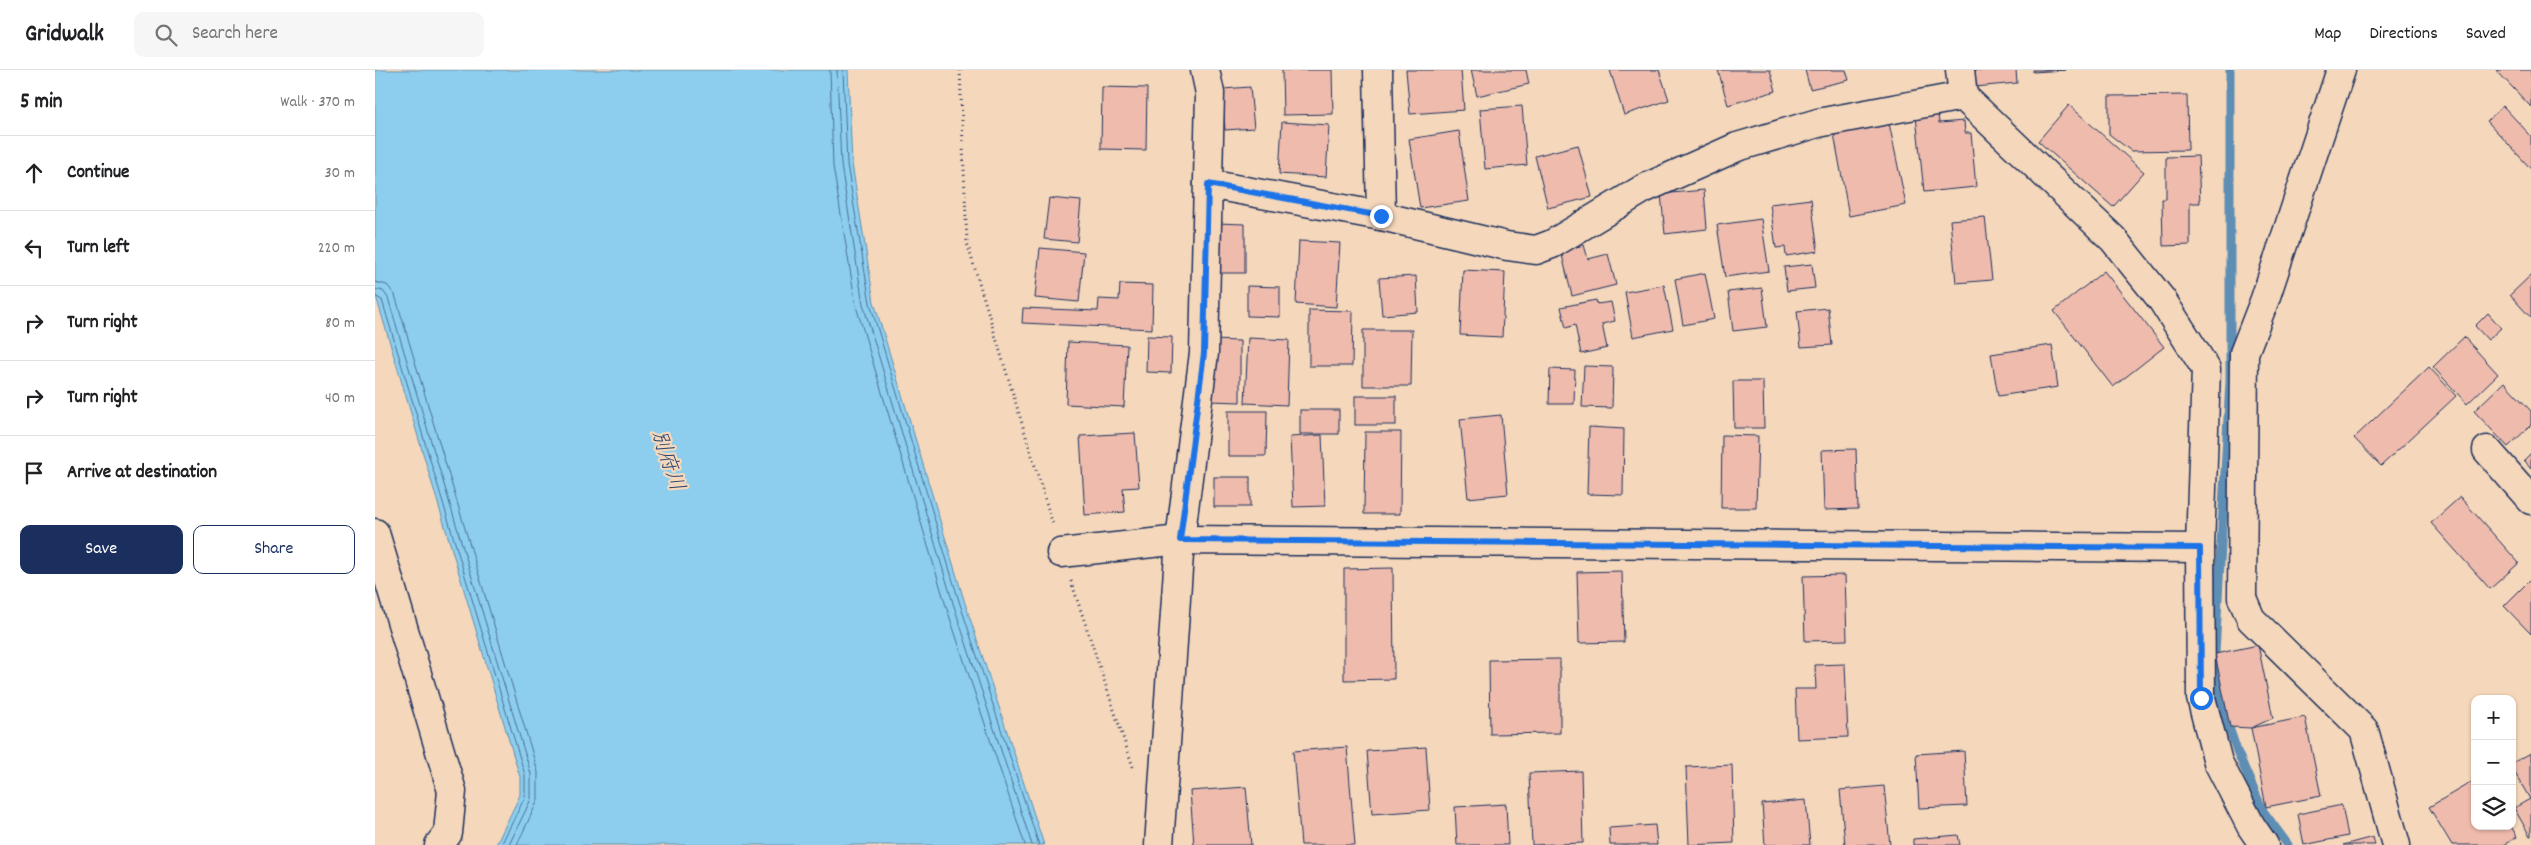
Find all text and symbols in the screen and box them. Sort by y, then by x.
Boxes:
search box [134,12,484,57]
text: Gridwalk [25,18,104,52]
icon: search [152,21,180,49]
text: Search here [192,21,278,48]
text: Map [2314,22,2341,47]
text: Directions [2369,22,2438,47]
text: Saved [2466,22,2506,47]
text: 5 min [20,88,63,118]
text: Walk · 370 m [280,91,355,114]
icon: ahead [20,159,48,187]
text: Continue [67,160,129,187]
text: 30 m [325,162,355,185]
route end [1370,205,1393,228]
icon: left [20,234,48,262]
text: Turn left [67,235,130,262]
text: 220 m [318,237,355,260]
icon: right [20,309,48,337]
text: Turn right [67,310,138,337]
text: 80 m [325,312,355,335]
icon: right [20,384,48,412]
text: Turn right [67,385,138,412]
text: 40 m [325,387,355,410]
water label: 別府川 [642,426,690,496]
icon: arrive [20,459,48,487]
text: Arrive at destination [67,460,217,487]
button: Save [20,525,183,574]
button: Share [193,525,355,574]
route start [2190,687,2213,710]
map controls [2471,695,2516,830]
button: + [2471,695,2516,740]
button: − [2471,740,2516,785]
button: layers [2471,785,2516,830]

